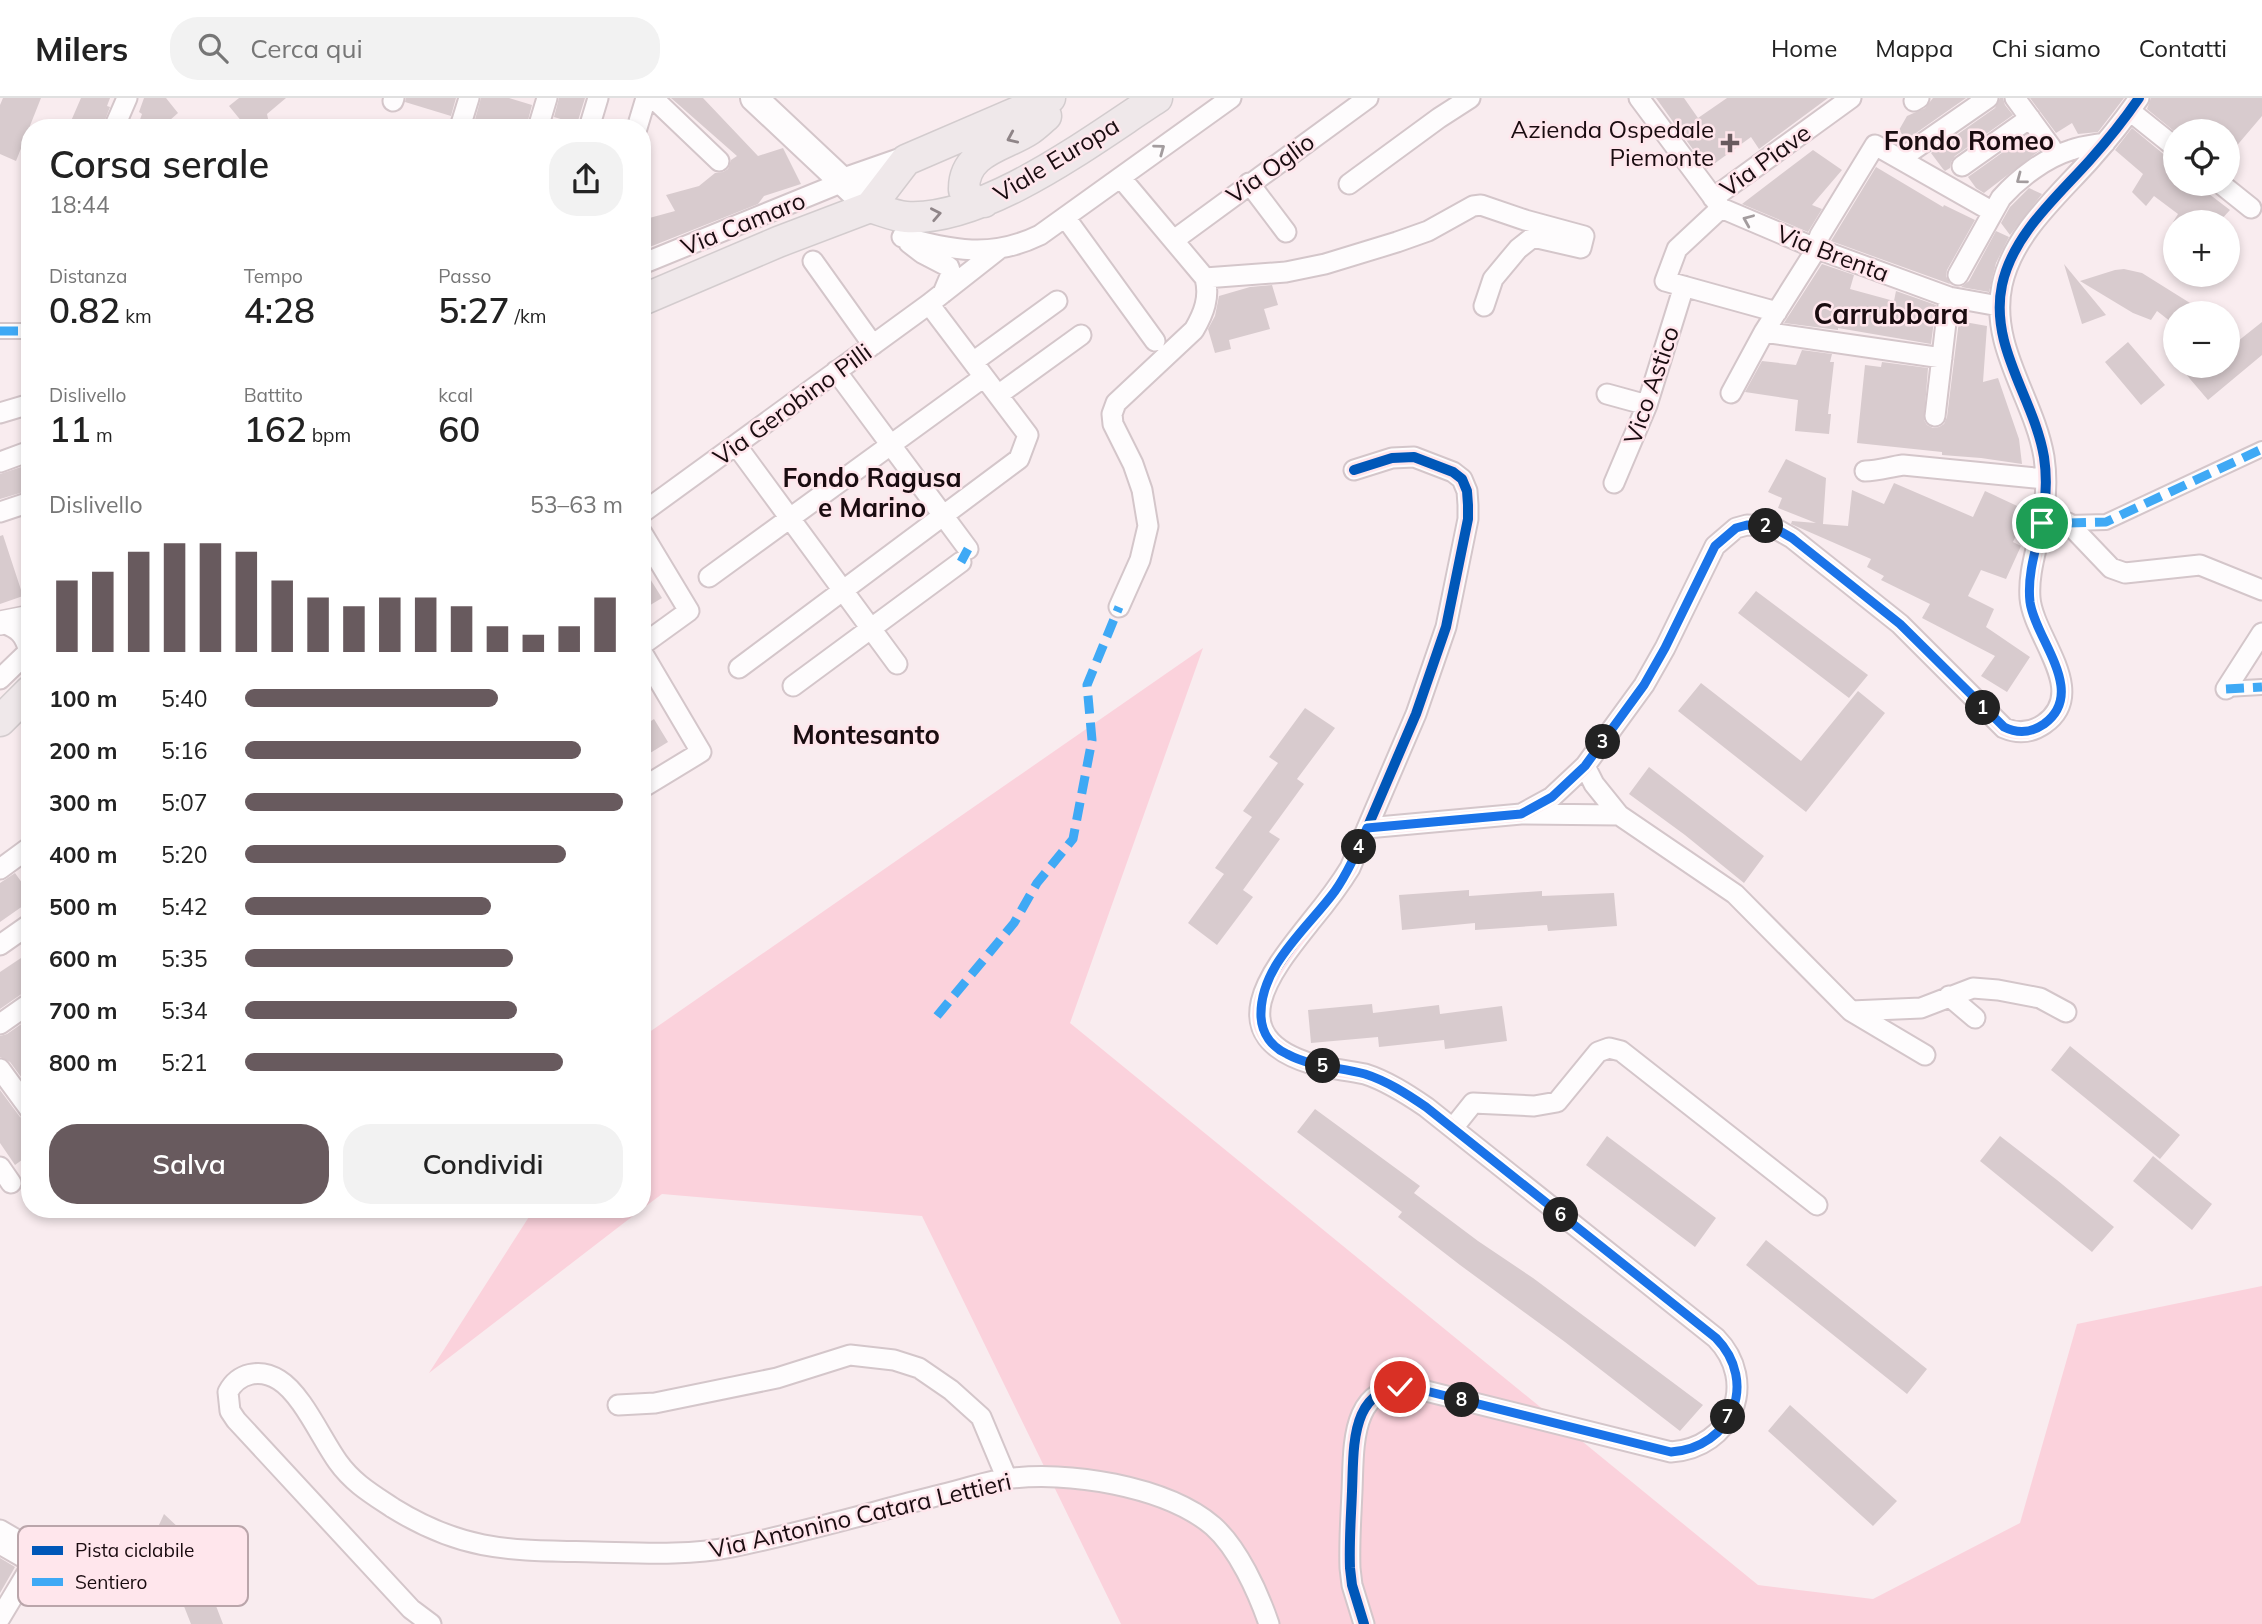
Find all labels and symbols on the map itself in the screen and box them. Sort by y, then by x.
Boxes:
street label: Viale Europa [988,110,1124,208]
place label: Azienda Ospedale Piemonte [1511,114,1714,172]
street label: Via Piave [1714,117,1816,203]
district label: Fondo Romeo [1884,124,2054,157]
street label: Via Oglio [1220,126,1320,210]
one-way arrow [1007,130,1020,144]
marker: Azienda Ospedale Piemonte [1720,133,1740,153]
one-way arrow [1152,145,1165,157]
one-way arrow [2017,171,2029,184]
street label: Via Camaro [677,184,809,262]
one-way arrow [930,208,942,223]
one-way arrow [1743,214,1755,228]
street label: Via Brenta [1773,218,1893,288]
district label: Carrubbara [1813,296,1969,331]
street label: Vico Astico [1617,322,1685,448]
street label: Via Gerobino Pilli [707,336,877,472]
district label: Fondo Ragusa e Marino [782,461,962,524]
pin [2012,493,2072,553]
pin: 2 [1748,508,1784,544]
pin: 1 [1966,690,2000,726]
district label: Montesanto [792,718,940,751]
pin: 3 [1586,724,1620,760]
pin: 4 [1342,830,1376,864]
pin: 5 [1306,1048,1340,1084]
pin: 6 [1544,1198,1578,1232]
pin [1370,1357,1430,1417]
pin: 8 [1444,1382,1480,1418]
pin: 7 [1710,1400,1746,1434]
street label: Via Antonino Catara Lettieri [706,1466,1014,1564]
legend [18,1526,248,1606]
text: Pista ciclabile [75,1538,194,1562]
text: Sentiero [75,1570,147,1594]

